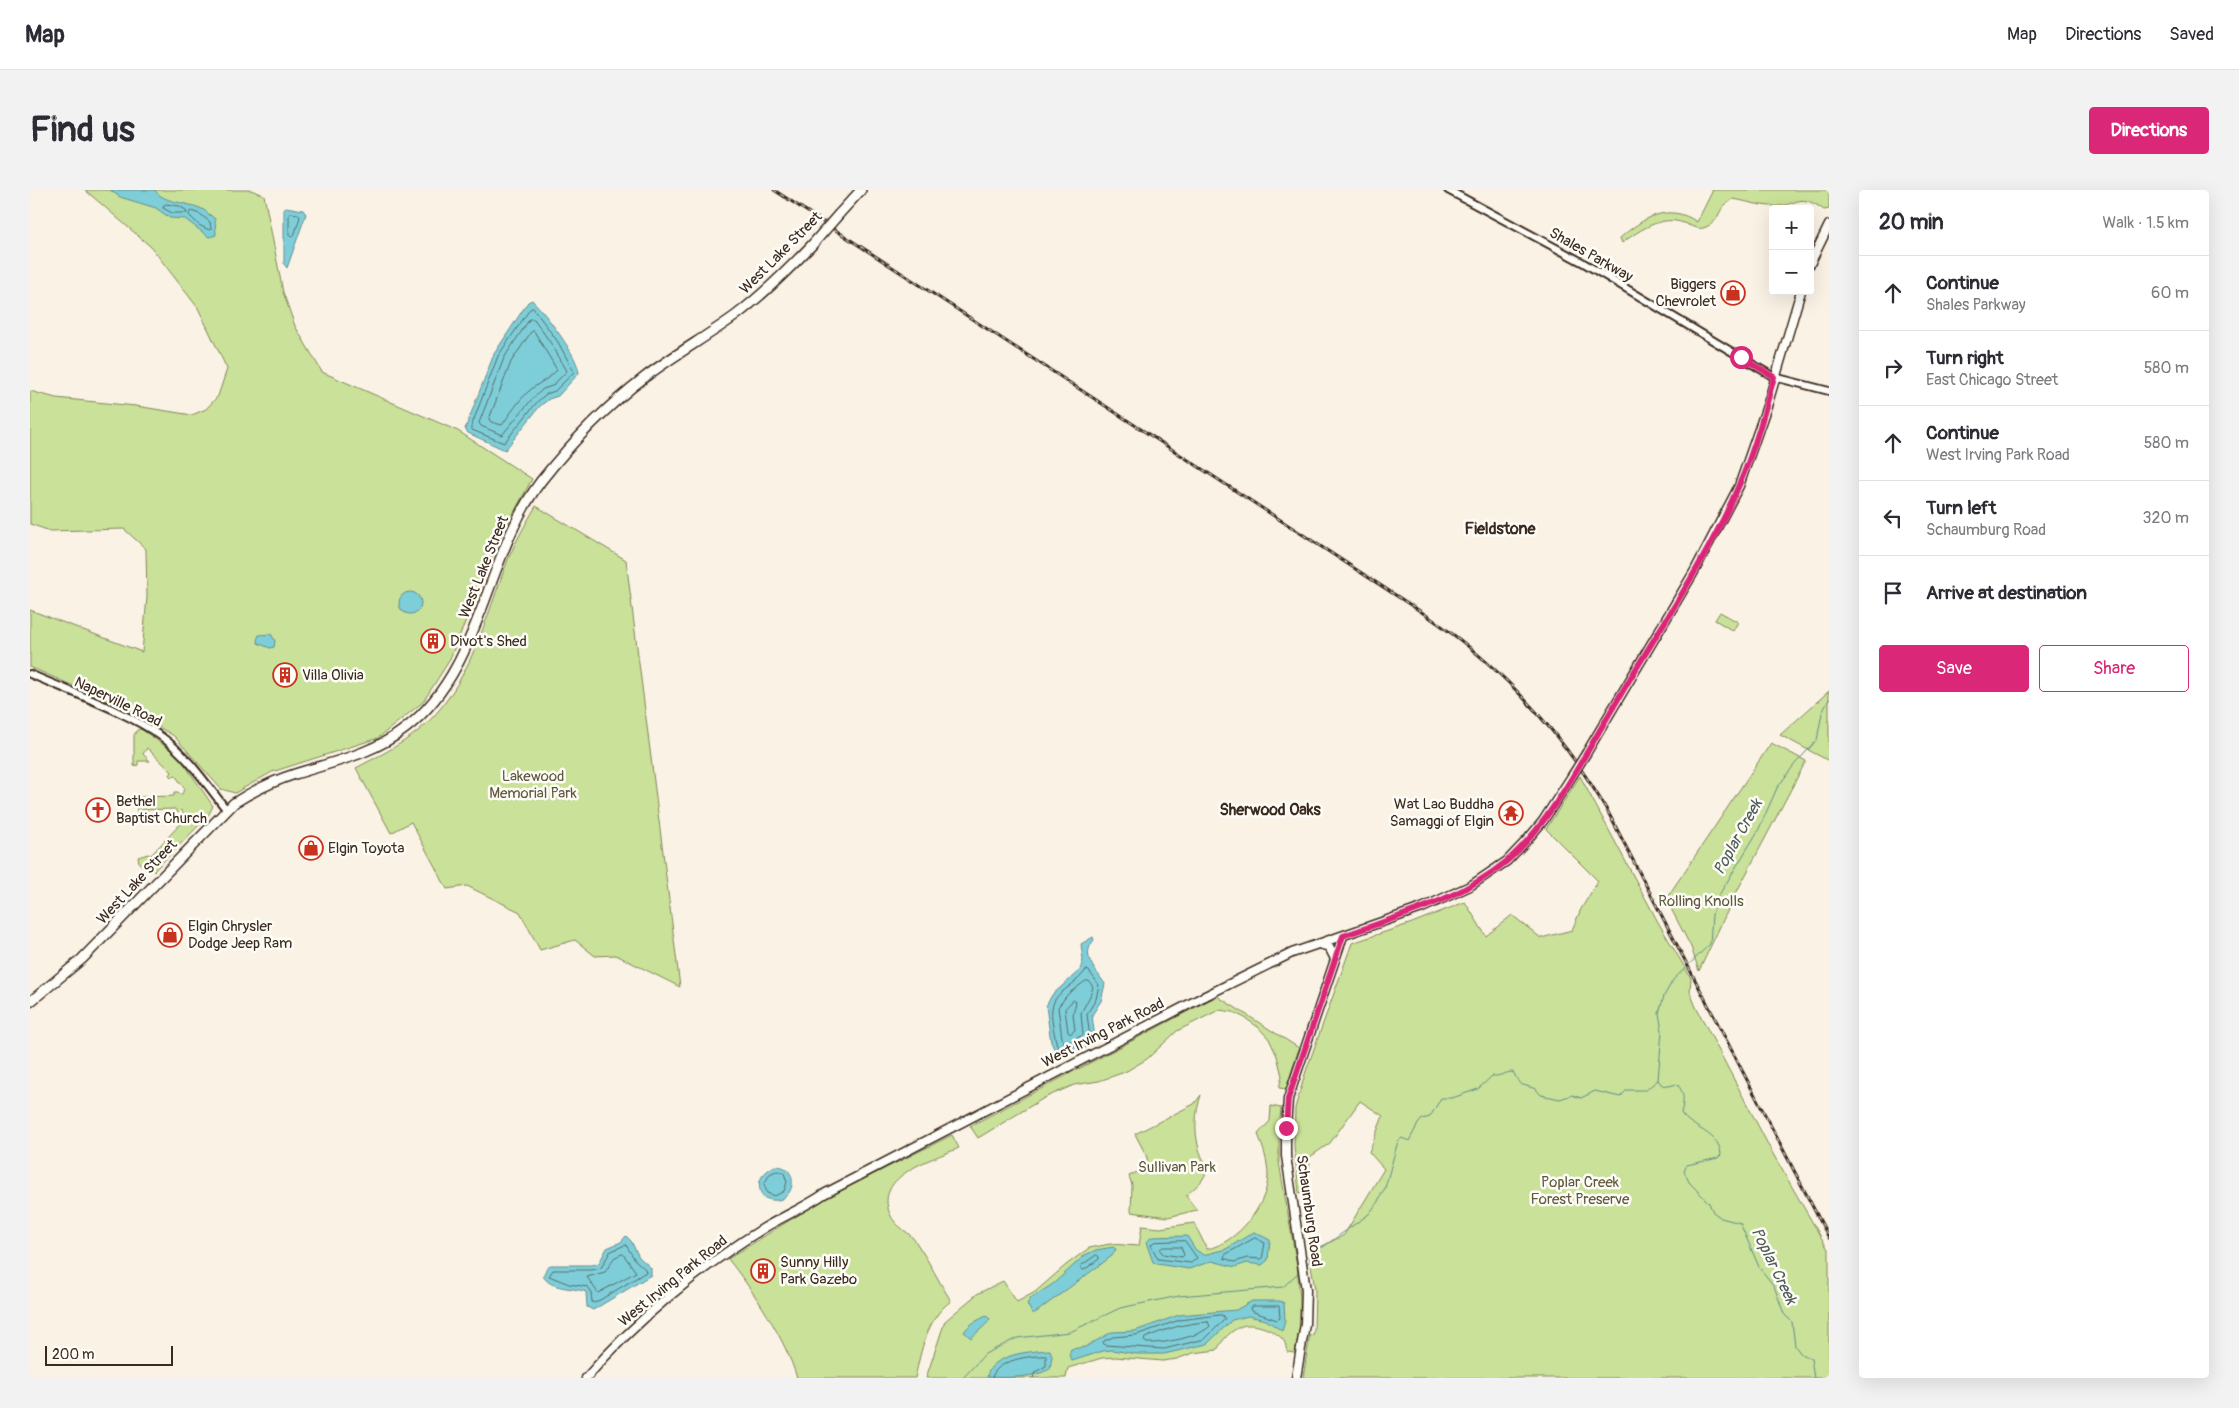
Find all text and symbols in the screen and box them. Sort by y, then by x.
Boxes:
text: Map [25,20,65,49]
text: Map [2007,23,2037,46]
text: Directions [2065,23,2141,46]
text: Saved [2169,23,2214,46]
button: Directions [2089,107,2209,154]
text: Find us [30,108,135,152]
map controls [1769,205,1814,295]
button: + [1769,205,1814,250]
street label: West Lake Street [736,207,827,298]
text: 20 min [1879,209,1944,236]
text: Walk · 1.5 km [2103,213,2189,233]
street label: Shales Parkway [1546,223,1637,287]
button: − [1769,250,1814,295]
text: Continue [1926,271,1999,295]
place label: Biggers Chevrolet [1655,275,1717,311]
icon: ahead [1879,279,1907,307]
shop icon: Biggers Chevrolet [1720,280,1746,306]
text: 60 m [2151,283,2189,303]
text: Shales Parkway [1926,295,2026,315]
route start [1730,346,1753,369]
text: Turn right [1926,346,2004,370]
icon: right [1879,354,1907,382]
text: 580 m [2144,358,2189,378]
text: East Chicago Street [1926,370,2058,390]
text: Continue [1926,421,1999,445]
icon: ahead [1879,429,1907,457]
text: 580 m [2144,433,2189,453]
text: West Irving Park Road [1926,445,2070,465]
text: Turn left [1926,496,1996,520]
icon: left [1879,504,1907,532]
text: 320 m [2143,508,2189,528]
street label: West Lake Street [455,512,514,621]
district label: Fieldstone [1465,519,1537,539]
text: Schaumburg Road [1926,520,2046,540]
icon: arrive [1879,579,1907,607]
text: Arrive at destination [1926,581,2087,605]
building icon: Divot's Shed [420,628,446,654]
place label: Divot's Shed [450,632,527,651]
button: Save [1879,645,2029,692]
button: Share [2039,645,2189,692]
building icon: Villa Olivia [272,662,298,688]
place label: Villa Olivia [302,666,364,685]
street label: Naperville Road [71,673,165,731]
park label: Lakewood Memorial Park [489,767,577,803]
place label: Bethel Baptist Church [116,792,207,828]
place label: Wat Lao Buddha Samaggi of Elgin [1390,795,1494,831]
water label: Poplar Creek [1709,795,1768,878]
church icon: Bethel Baptist Church [85,797,111,823]
district label: Sherwood Oaks [1219,800,1321,820]
temple icon: Wat Lao Buddha Samaggi of Elgin [1498,800,1524,826]
street label: West Lake Street [93,835,182,928]
shop icon: Elgin Toyota [298,835,324,861]
place label: Elgin Toyota [328,839,404,858]
park label: Rolling Knolls [1658,892,1744,911]
place label: Elgin Chrysler Dodge Jeep Ram [188,917,292,953]
shop icon: Elgin Chrysler Dodge Jeep Ram [157,922,183,948]
street label: West Irving Park Road [1039,994,1167,1072]
route end [1275,1117,1298,1140]
street label: Schaumburg Road [1292,1154,1326,1268]
park label: Sullivan Park [1138,1158,1217,1177]
park label: Poplar Creek Forest Preserve [1531,1173,1630,1209]
water label: Poplar Creek [1747,1224,1802,1309]
street label: West Irving Park Road [615,1231,731,1331]
place label: Sunny Hilly Park Gazebo [780,1253,857,1289]
building icon: Sunny Hilly Park Gazebo [750,1258,776,1284]
scale bar [45,1343,172,1366]
text: 200 m [52,1346,94,1363]

